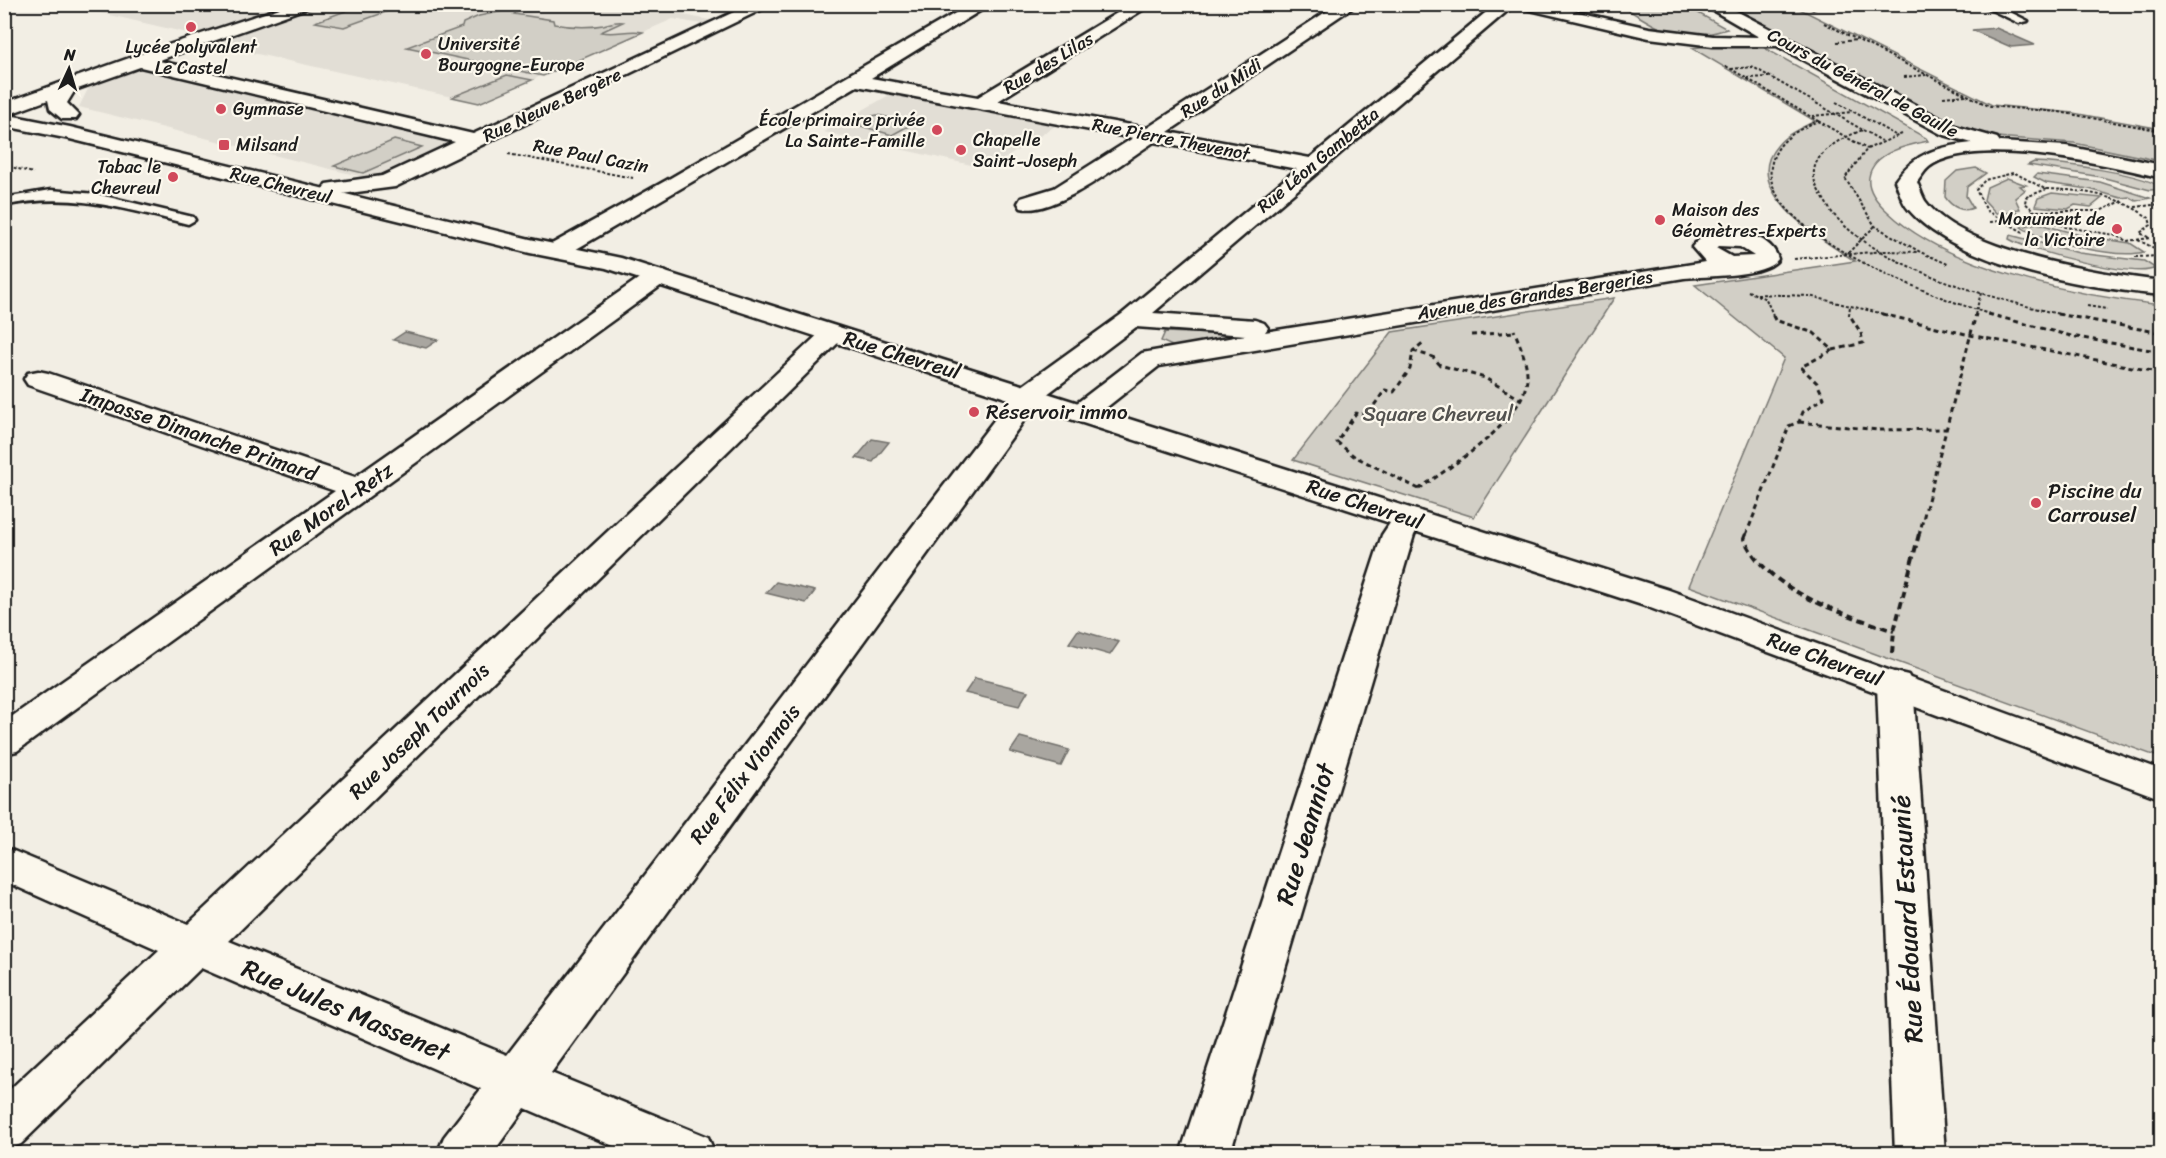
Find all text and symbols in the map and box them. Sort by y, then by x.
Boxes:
street label: Cours du Général de Gaulle [1762,19,1964,147]
marker: Lycée polyvalent Le Castel [184,20,198,34]
street label: Rue des Lilas [996,23,1100,103]
place label: Université Bourgogne-Europe [438,28,585,81]
place label: Lycée polyvalent Le Castel [125,31,258,84]
north arrow [39,39,99,99]
text: N [62,40,77,69]
marker: Université Bourgogne-Europe [419,47,433,61]
street label: Rue du Midi [1174,49,1269,127]
street label: Rue Neuve Bergère [477,59,627,151]
place label: Gymnase [233,93,304,125]
street label: Rue Léon Gambetta [1249,99,1387,221]
marker: Gymnase [214,102,228,116]
place label: École primaire privée La Sainte-Famille [759,104,925,157]
street label: Rue Pierre Thevenot [1090,108,1253,170]
marker: École primaire privée La Sainte-Famille [930,123,944,137]
place label: Chapelle Saint-Joseph [973,124,1077,177]
place label: Milsand [236,129,299,161]
street label: Rue Paul Cazin [531,129,652,183]
marker: Milsand [217,138,231,152]
marker: Chapelle Saint-Joseph [954,143,968,157]
place label: Tabac le Chevreul [91,151,162,204]
street label: Rue Chevreul [227,157,336,213]
marker: Tabac le Chevreul [166,170,180,184]
place label: Maison des Géomètres-Experts [1672,194,1826,247]
place label: Monument de la Victoire [1998,203,2105,256]
marker: Maison des Géomètres-Experts [1653,213,1667,227]
marker: Monument de la Victoire [2110,222,2124,236]
street label: Avenue des Grandes Bergeries [1414,261,1655,330]
street label: Rue Chevreul [839,319,966,391]
street label: Impasse Dimanche Primard [74,375,324,493]
place label: Réservoir immo [986,393,1128,431]
park label: Square Chevreul [1363,395,1514,433]
marker: Réservoir immo [967,405,981,419]
street label: Rue Morel-Retz [261,451,402,566]
street label: Rue Chevreul [1302,467,1429,541]
place label: Piscine du Carrousel [2048,472,2143,534]
marker: Piscine du Carrousel [2029,496,2043,510]
street label: Rue Chevreul [1762,620,1889,698]
street label: Rue Joseph Tournois [339,653,499,809]
street label: Rue Félix Vionnois [679,695,811,853]
street label: Rue Jeanniot [1262,756,1349,911]
street label: Rue Édouard Estaunié [1878,794,1936,1044]
street label: Rue Jules Massenet [235,945,459,1075]

